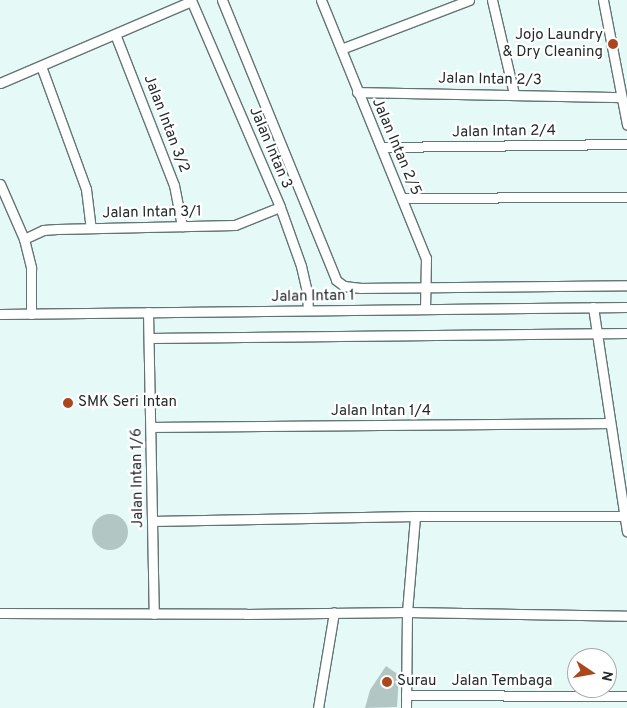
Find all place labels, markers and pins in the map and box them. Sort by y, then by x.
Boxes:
place label: Jojo Laundry & Dry Cleaning [503,26,603,61]
marker: Jojo Laundry & Dry Cleaning [607,38,619,50]
place label: SMK Seri Intan [78,394,177,412]
marker: SMK Seri Intan [62,397,74,409]
place label: Surau [397,673,436,691]
marker: Surau [381,676,393,688]

